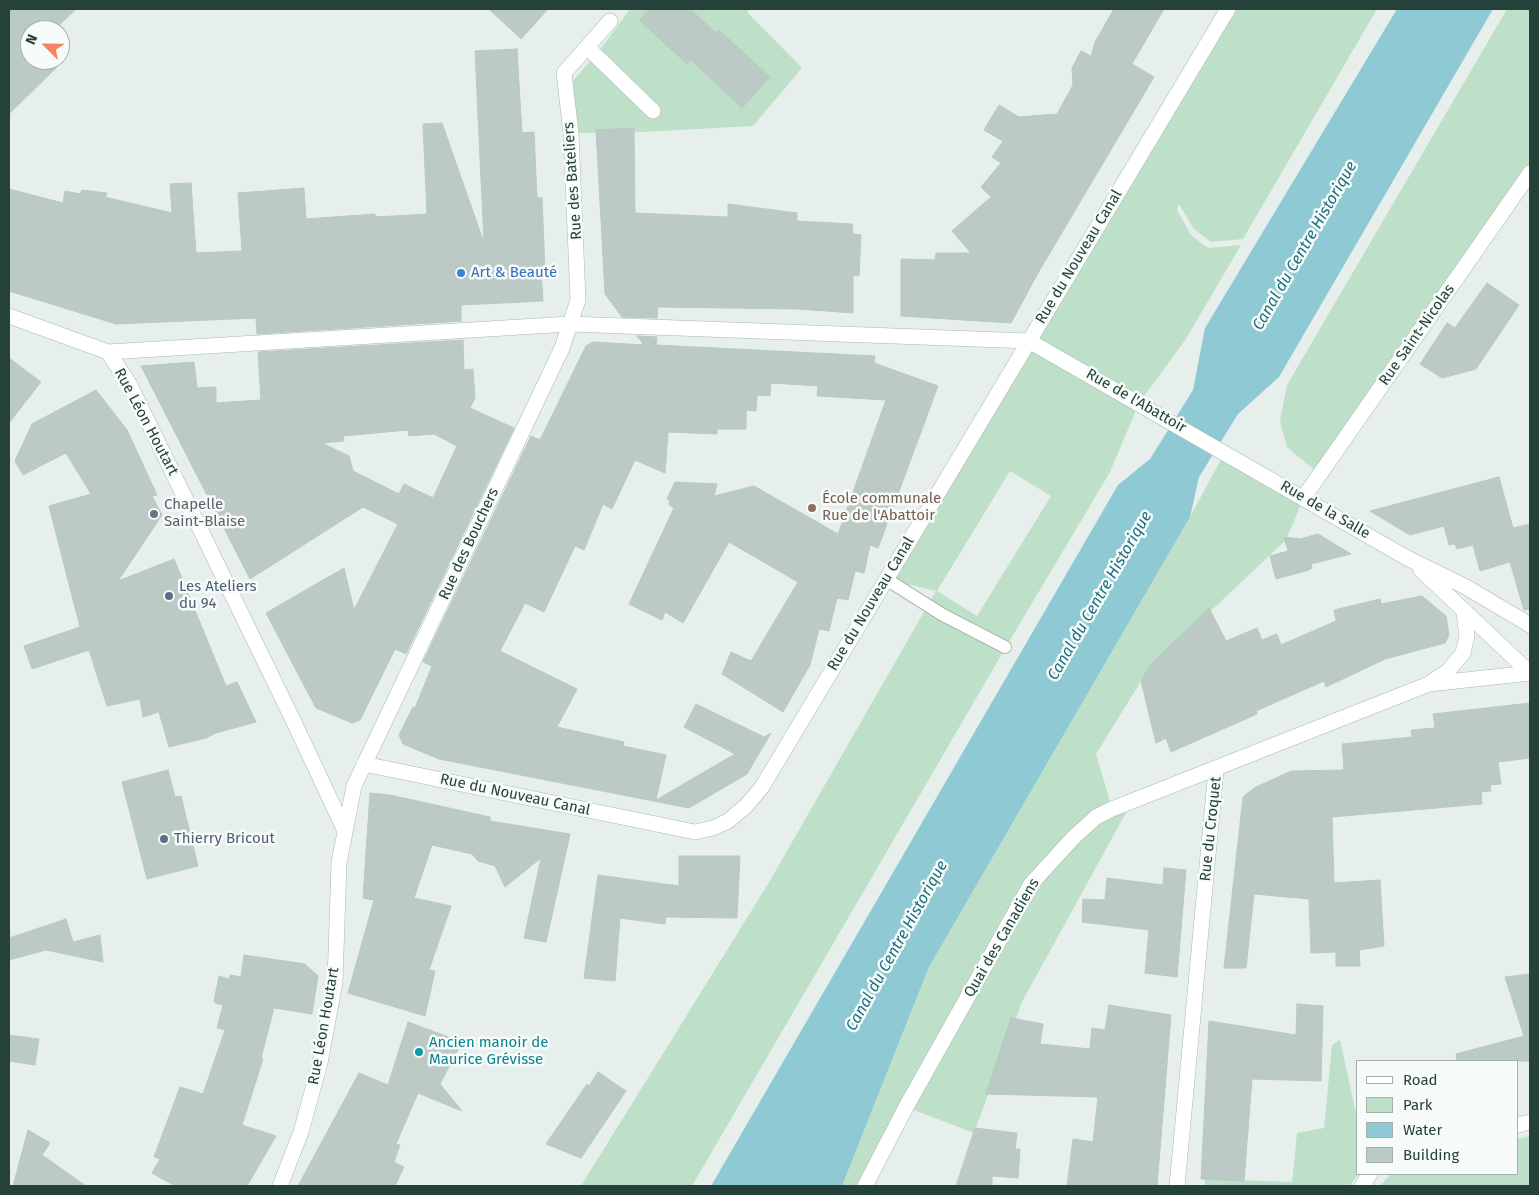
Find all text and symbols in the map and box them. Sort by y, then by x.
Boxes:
north arrow [20,20,70,70]
text: N [22,32,41,47]
street label: Rue des Bateliers [560,121,586,241]
water label: Canal du Centre Historique [1249,158,1361,334]
street label: Rue du Nouveau Canal [1032,187,1126,327]
place label: Art & Beauté [471,264,557,282]
marker: Art & Beauté [455,267,467,279]
street label: Rue Saint-Nicolas [1375,281,1459,389]
street label: Rue Léon Houtart [110,365,182,479]
street label: Rue de l'Abattoir [1083,365,1189,437]
street label: Rue de la Salle [1277,477,1373,543]
street label: Rue des Bouchers [435,485,503,603]
place label: École communale Rue de l'Abattoir [822,490,941,525]
place label: Chapelle Saint-Blaise [164,496,245,531]
marker: École communale Rue de l'Abattoir [806,502,818,514]
marker: Chapelle Saint-Blaise [148,508,160,520]
water label: Canal du Centre Historique [1044,508,1156,684]
street label: Rue du Nouveau Canal [824,534,918,674]
place label: Les Ateliers du 94 [179,578,257,613]
marker: Les Ateliers du 94 [163,590,175,602]
street label: Rue du Nouveau Canal [438,770,592,820]
street label: Rue du Croquet [1197,776,1225,882]
place label: Thierry Bricout [174,830,275,848]
marker: Thierry Bricout [158,833,170,845]
water label: Canal du Centre Historique [842,857,952,1035]
street label: Quai des Canadiens [961,875,1043,1001]
street label: Rue Léon Houtart [305,966,343,1086]
place label: Ancien manoir de Maurice Grévisse [429,1034,548,1069]
marker: Ancien manoir de Maurice Grévisse [413,1046,425,1058]
legend [1356,1060,1519,1175]
text: Road [1403,1071,1438,1089]
text: Park [1403,1096,1433,1114]
text: Water [1403,1121,1442,1139]
text: Building [1403,1146,1459,1164]

